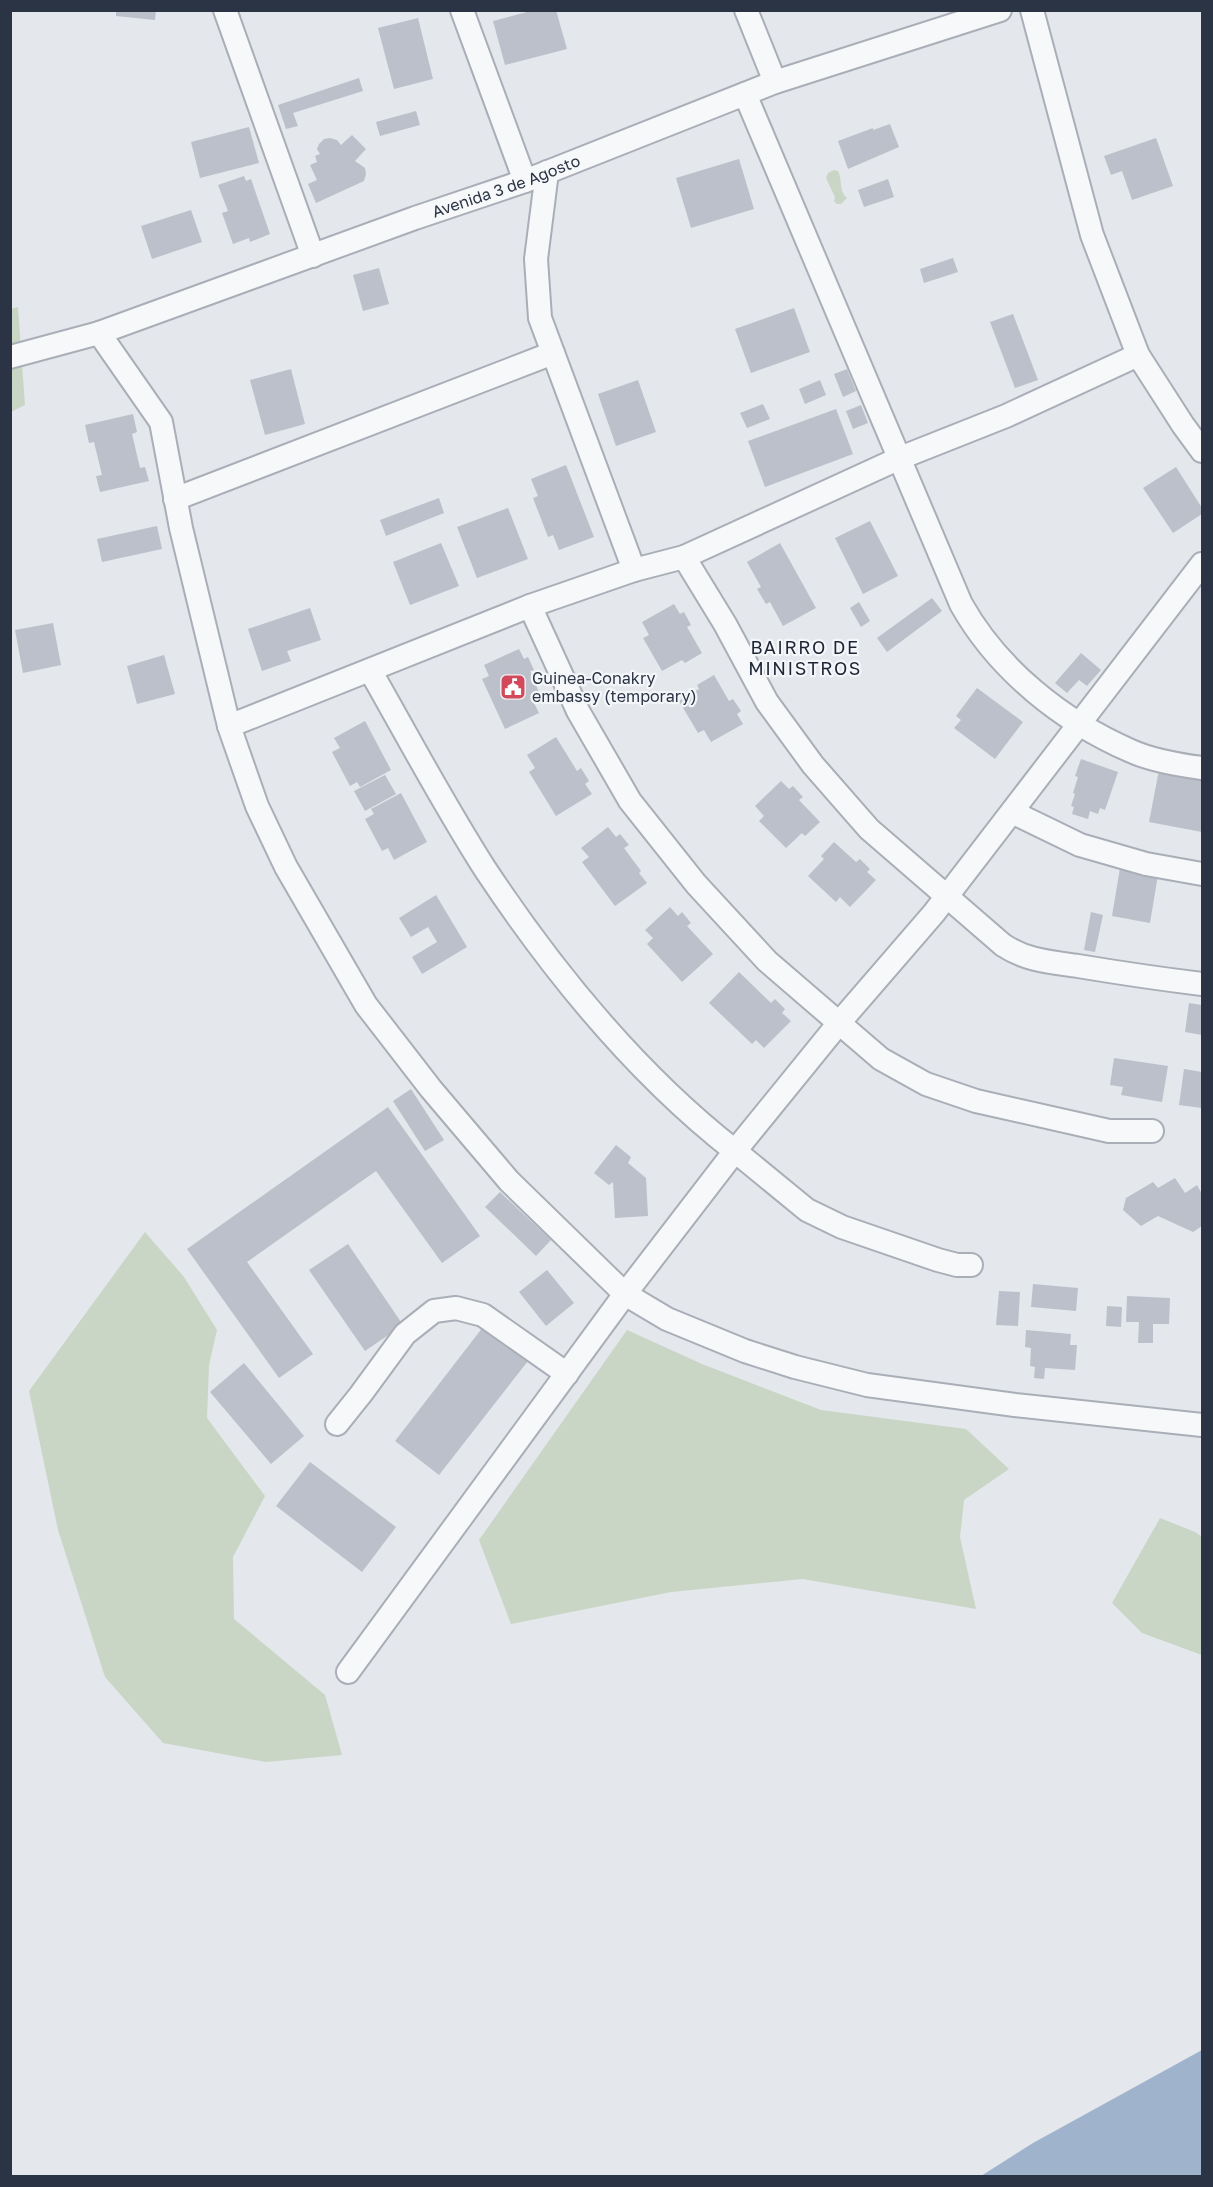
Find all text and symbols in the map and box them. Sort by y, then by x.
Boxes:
street label: Avenida 3 de Agosto [429,150,583,222]
district label: BAIRRO DE MINISTROS [748,636,862,679]
place label: Guinea-Conakry embassy (temporary) [532,668,696,706]
public building icon: Guinea-Conakry embassy (temporary) [498,672,528,702]

